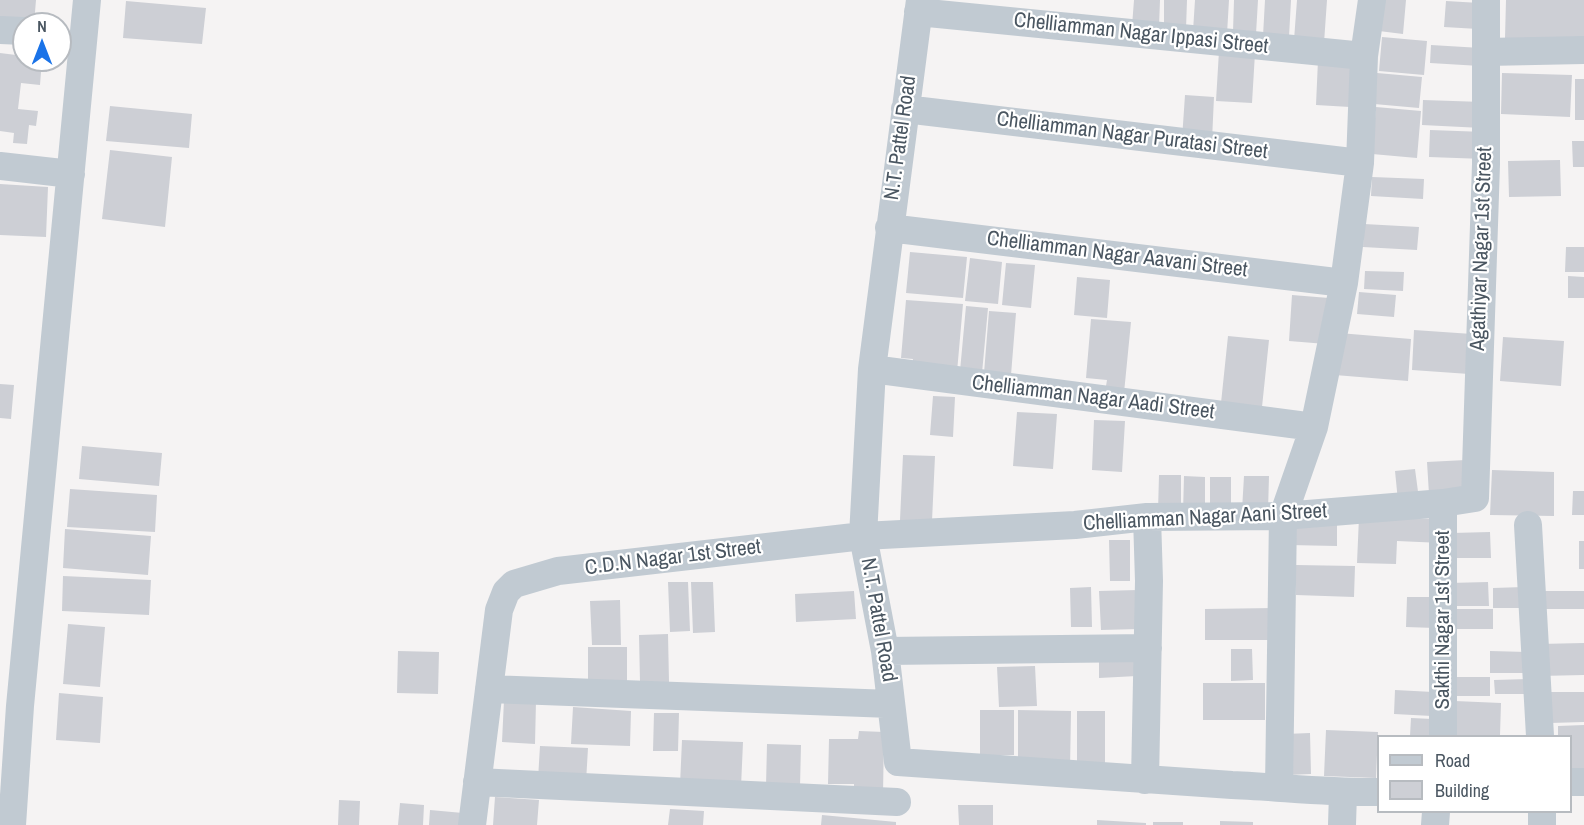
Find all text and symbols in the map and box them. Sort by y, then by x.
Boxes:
street label: Chelliamman Nagar Ippasi Street [1013,8,1269,60]
north arrow [12,12,72,72]
text: N [37,15,47,37]
street label: N.T. Pattel Road [880,74,922,202]
street label: Chelliamman Nagar Puratasi Street [995,107,1269,165]
street label: Agathiyar Nagar 1st Street [1466,147,1498,351]
street label: Chelliamman Nagar Aavani Street [985,227,1249,283]
street label: Chelliamman Nagar Aadi Street [970,371,1216,425]
street label: Chelliamman Nagar Aani Street [1082,499,1328,537]
street label: Sakthi Nagar 1st Street [1430,530,1456,710]
street label: C.D.N Nagar 1st Street [584,535,762,581]
street label: N.T. Pattel Road [855,556,901,684]
legend [1377,735,1572,813]
text: Road [1435,748,1470,773]
text: Building [1435,778,1489,803]

